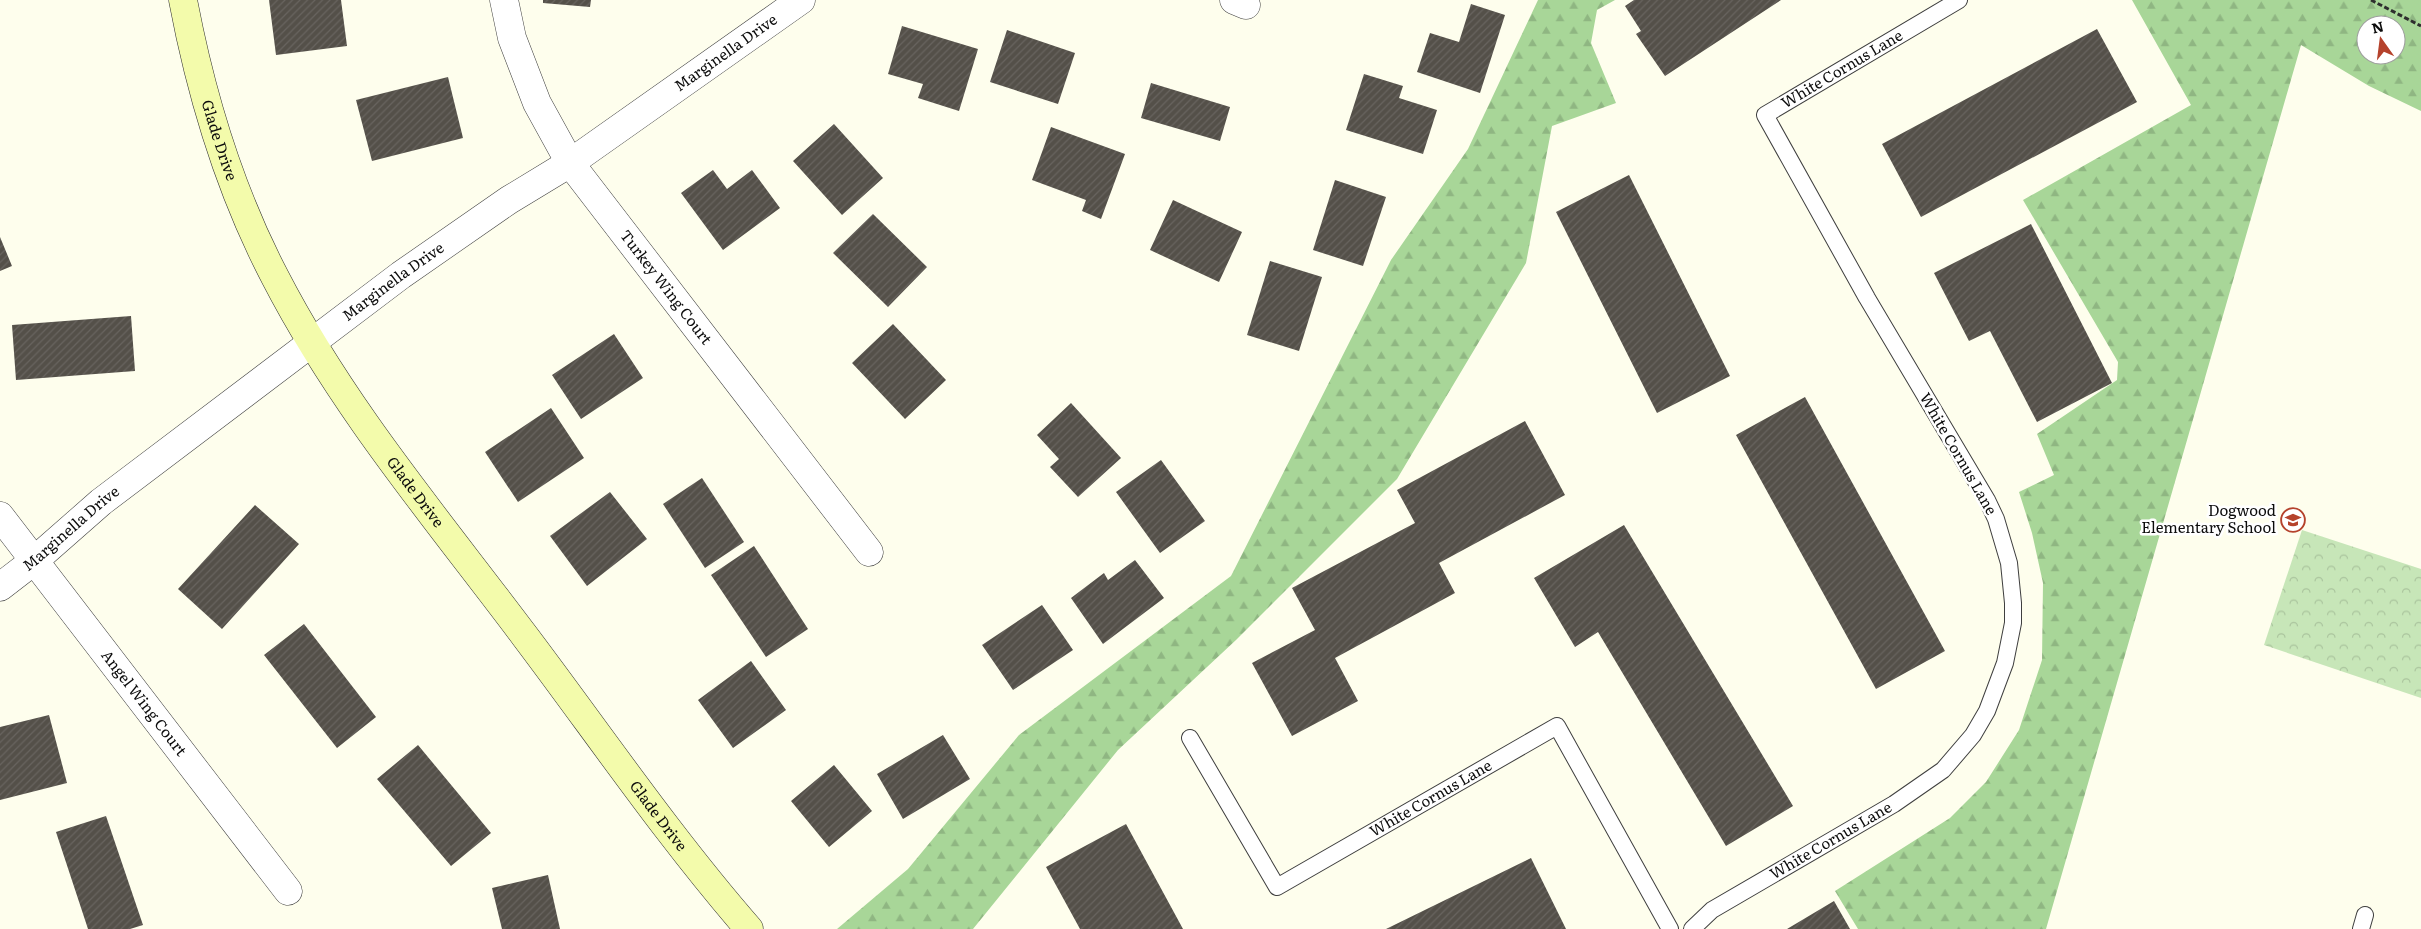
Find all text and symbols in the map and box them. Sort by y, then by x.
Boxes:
street label: Marginella Drive [669,7,781,96]
north arrow [2356,15,2406,65]
text: N [2369,15,2386,38]
street label: White Cornus Lane [1776,23,1907,113]
street label: Glade Drive [197,97,244,184]
street label: Turkey Wing Court [615,224,719,349]
street label: Marginella Drive [337,235,448,326]
street label: White Cornus Lane [1915,388,2004,519]
street label: Glade Drive [382,451,451,532]
street label: Marginella Drive [17,479,124,576]
place label: Dogwood Elementary School [2141,498,2276,538]
school or university icon: Dogwood Elementary School [2280,507,2306,533]
street label: Angel Wing Court [97,644,193,760]
street label: White Cornus Lane [1365,753,1496,842]
street label: Glade Drive [625,775,694,856]
street label: White Cornus Lane [1765,795,1896,884]

